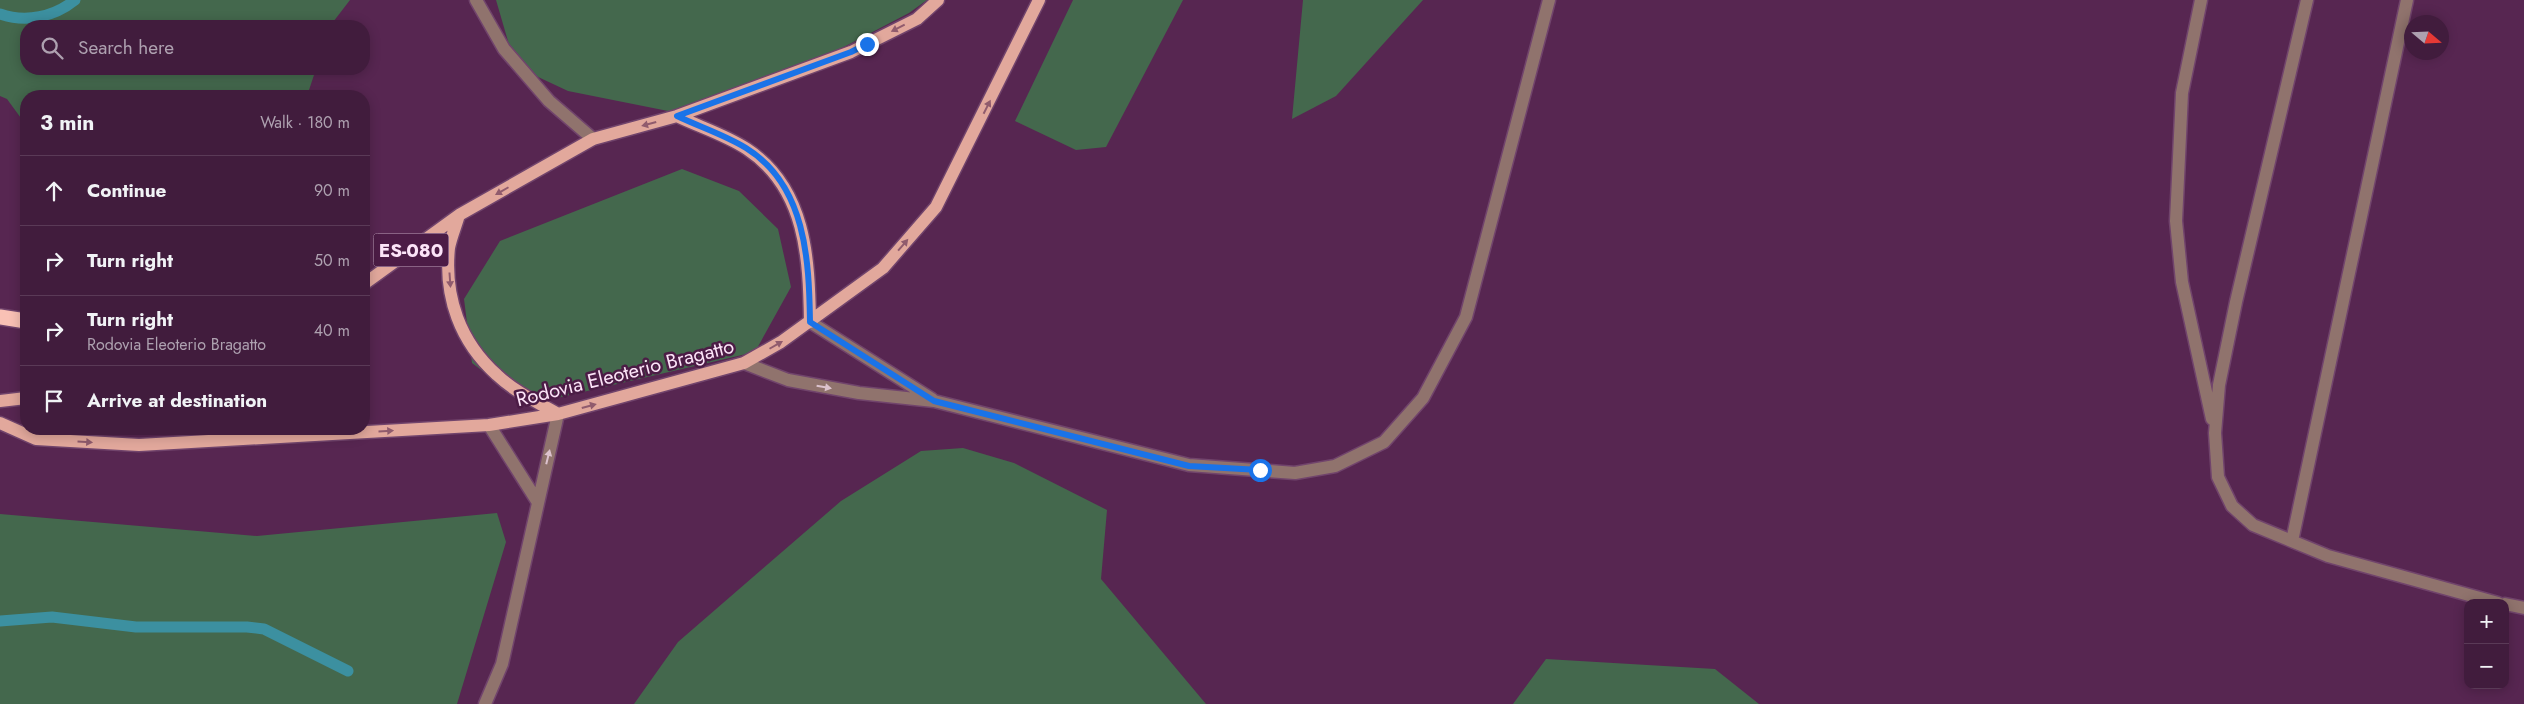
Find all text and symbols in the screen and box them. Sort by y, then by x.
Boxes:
north arrow [2404,15,2449,60]
search box [20,20,370,75]
one-way arrow [891,24,906,32]
route end [856,33,879,56]
icon: search [38,34,66,62]
text: Search here [78,34,174,61]
one-way arrow [983,100,991,114]
text: 3 min [40,108,94,138]
text: Walk · 180 m [260,111,350,134]
one-way arrow [642,120,657,128]
icon: ahead [40,177,68,205]
text: Continue [87,177,166,204]
text: 90 m [314,179,350,202]
one-way arrow [496,186,509,195]
road number: ES-080 [374,234,448,266]
one-way arrow [897,239,908,251]
icon: right [40,247,68,275]
text: Turn right [87,247,173,274]
text: 50 m [314,249,350,272]
one-way arrow [446,272,454,288]
text: Turn right [87,306,173,333]
icon: right [40,317,68,345]
text: 40 m [314,319,350,342]
street label: Rodovia Eleoterio Bragatto [513,332,737,414]
text: Rodovia Eleoterio Bragatto [87,333,266,356]
one-way arrow [769,340,782,349]
one-way arrow [816,383,832,391]
icon: arrive [40,387,68,415]
text: Arrive at destination [87,387,267,414]
one-way arrow [581,401,596,409]
one-way arrow [379,427,395,435]
one-way arrow [77,438,93,446]
one-way arrow [544,450,552,465]
route start [1249,459,1272,482]
map controls [2464,599,2509,689]
button: + [2464,599,2509,644]
button: − [2464,644,2509,689]

